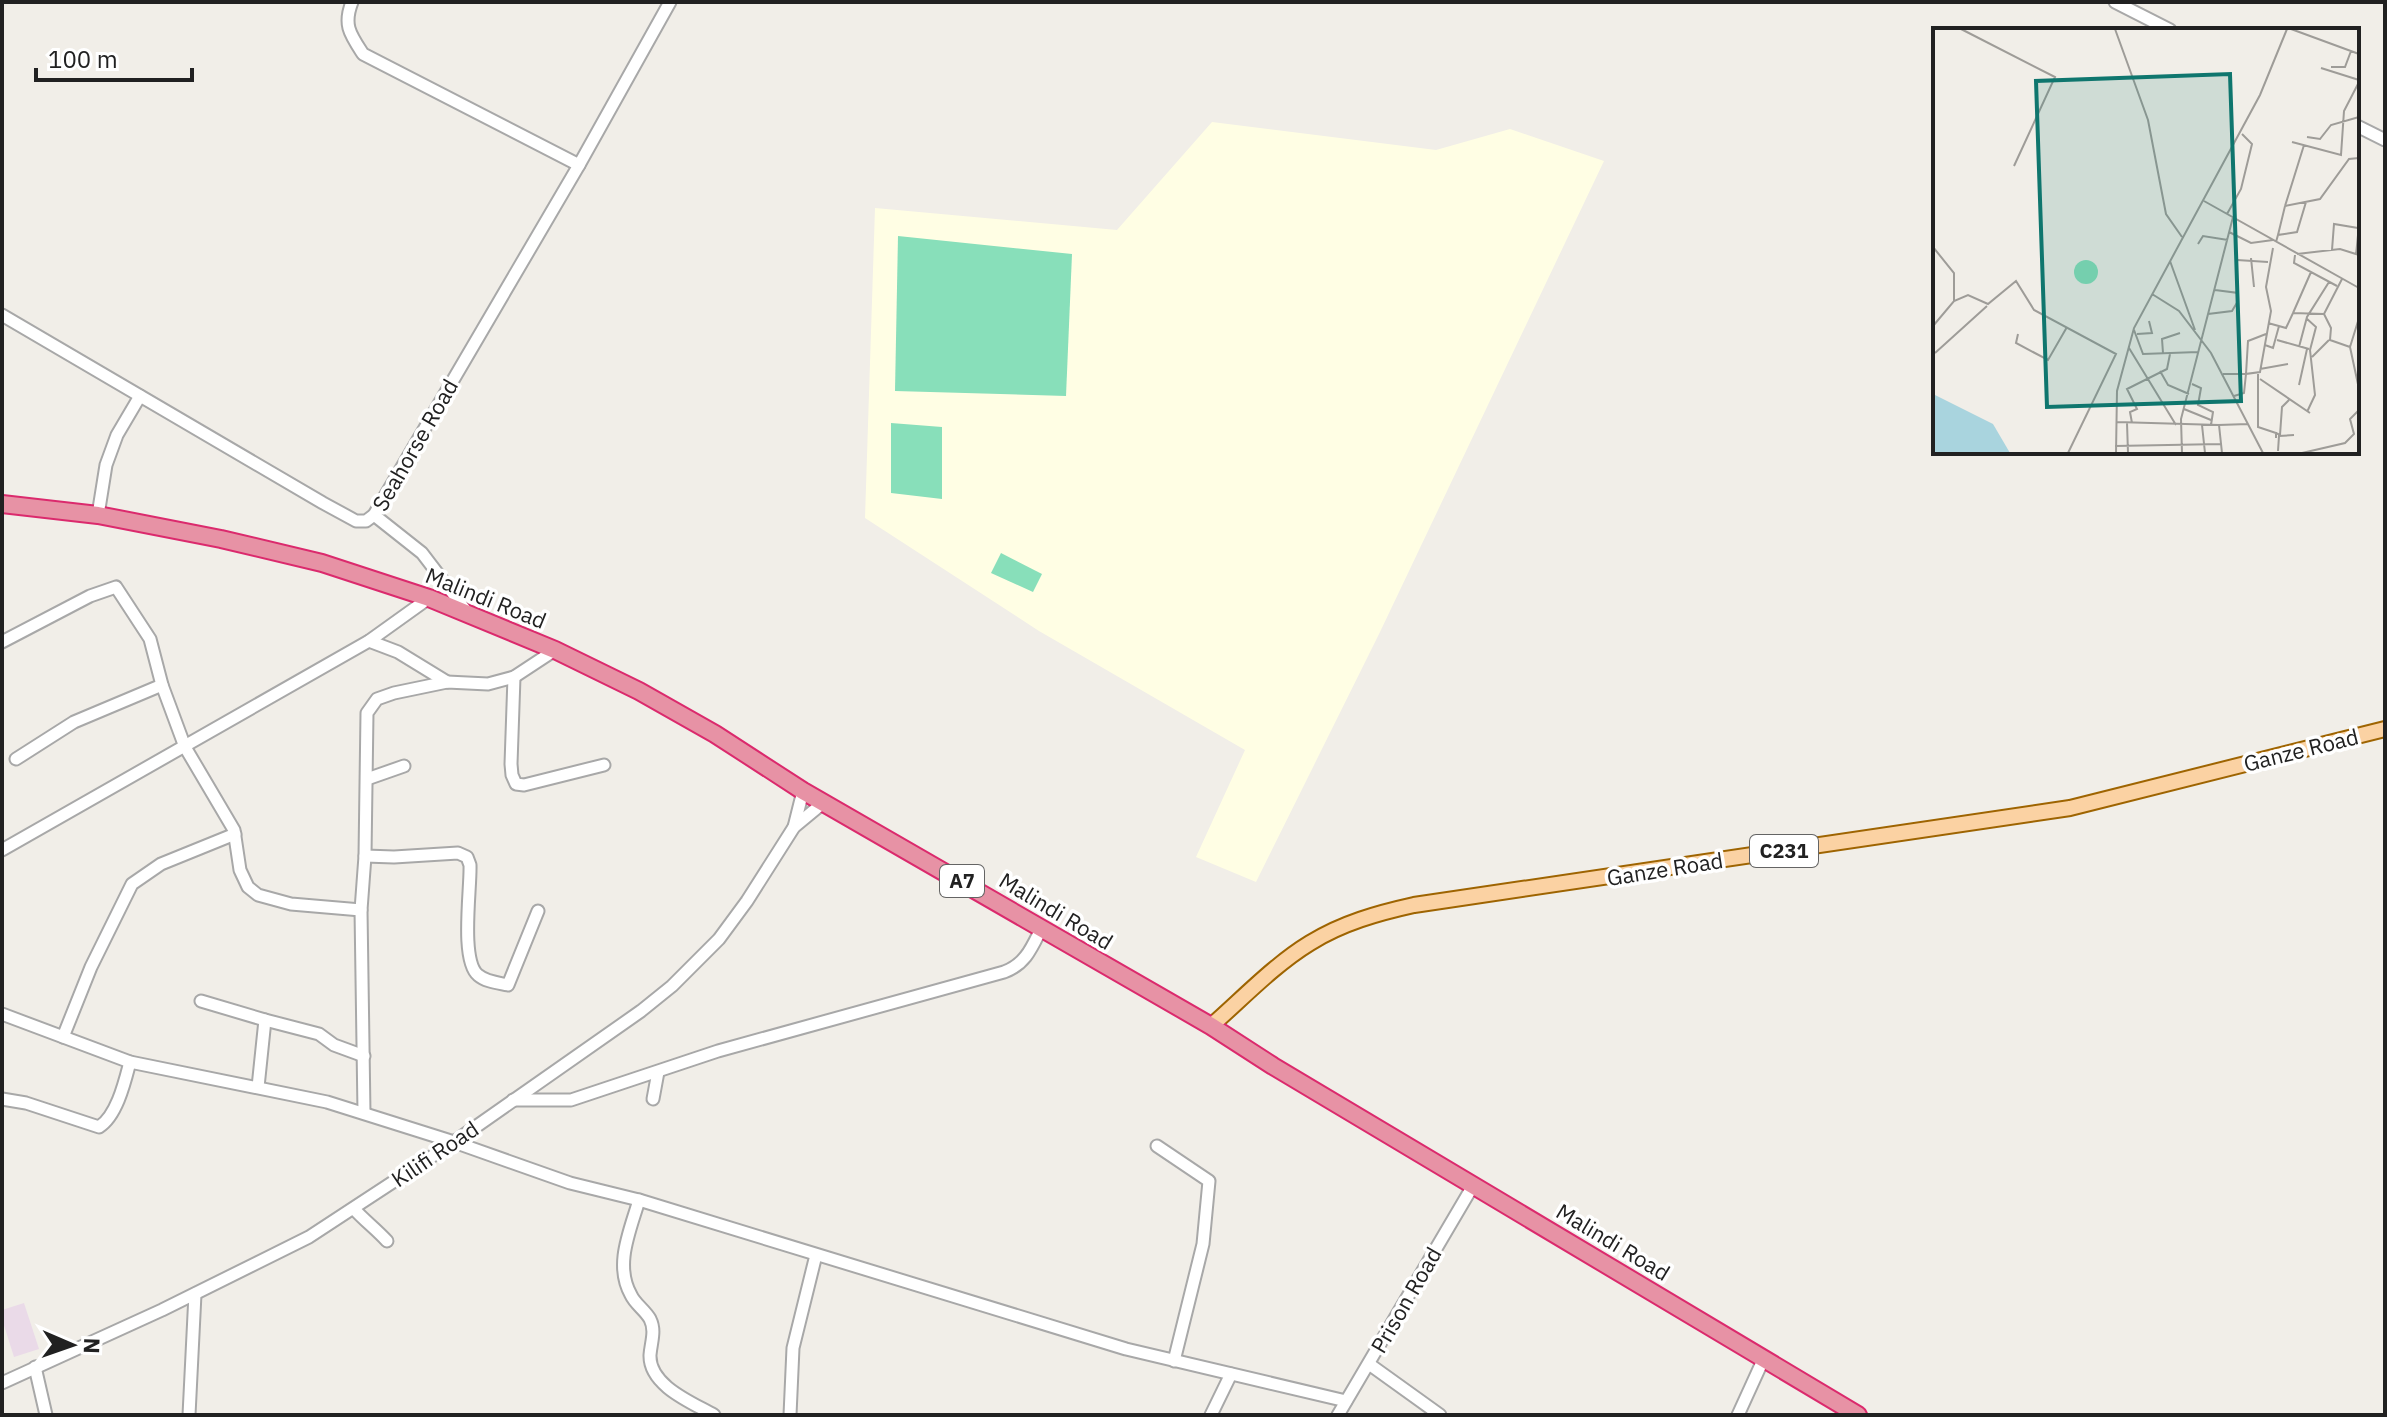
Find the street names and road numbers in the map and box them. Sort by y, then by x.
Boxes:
street label: Seahorse Road [365,373,464,516]
street label: Malindi Road [422,560,551,635]
street label: Ganze Road [2240,721,2361,778]
road number: C231 [1750,835,1818,867]
street label: Ganze Road [1605,845,1725,892]
road number: A7 [940,865,984,897]
street label: Malindi Road [994,865,1118,956]
street label: Kilifi Road [385,1114,484,1193]
street label: Malindi Road [1551,1196,1675,1287]
street label: Prison Road [1364,1241,1448,1358]

